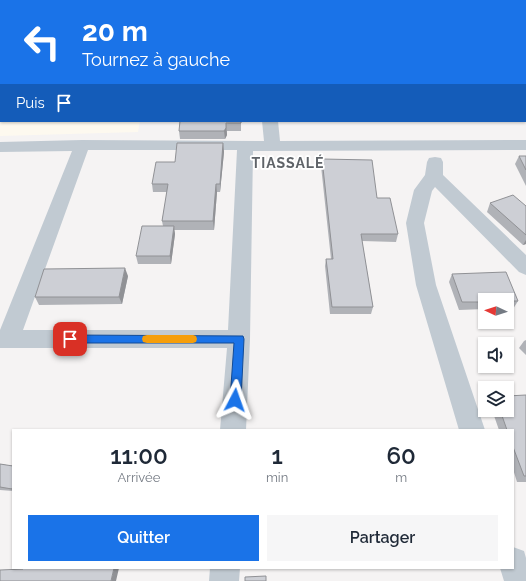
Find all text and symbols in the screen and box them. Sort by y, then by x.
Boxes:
text: 20 m [82,15,148,48]
icon: left [16,16,68,68]
text: Tournez à gauche [82,49,230,70]
icon: arrive [53,92,75,114]
text: Puis [16,94,45,112]
district label: TIASSALÉ [252,154,324,171]
north arrow [478,293,514,329]
map controls [478,293,514,417]
pin [53,322,87,356]
icon: arrive [59,328,81,350]
button: sound [478,337,514,373]
position arrow [214,379,256,421]
button: layers [478,381,514,417]
text: 11:00 [110,441,168,470]
text: 1 [271,441,283,470]
text: 60 [386,441,416,470]
text: Arrivée [118,470,160,485]
text: min [266,470,288,485]
text: m [395,470,407,485]
button: Quitter [28,515,259,561]
button: Partager [267,515,498,561]

